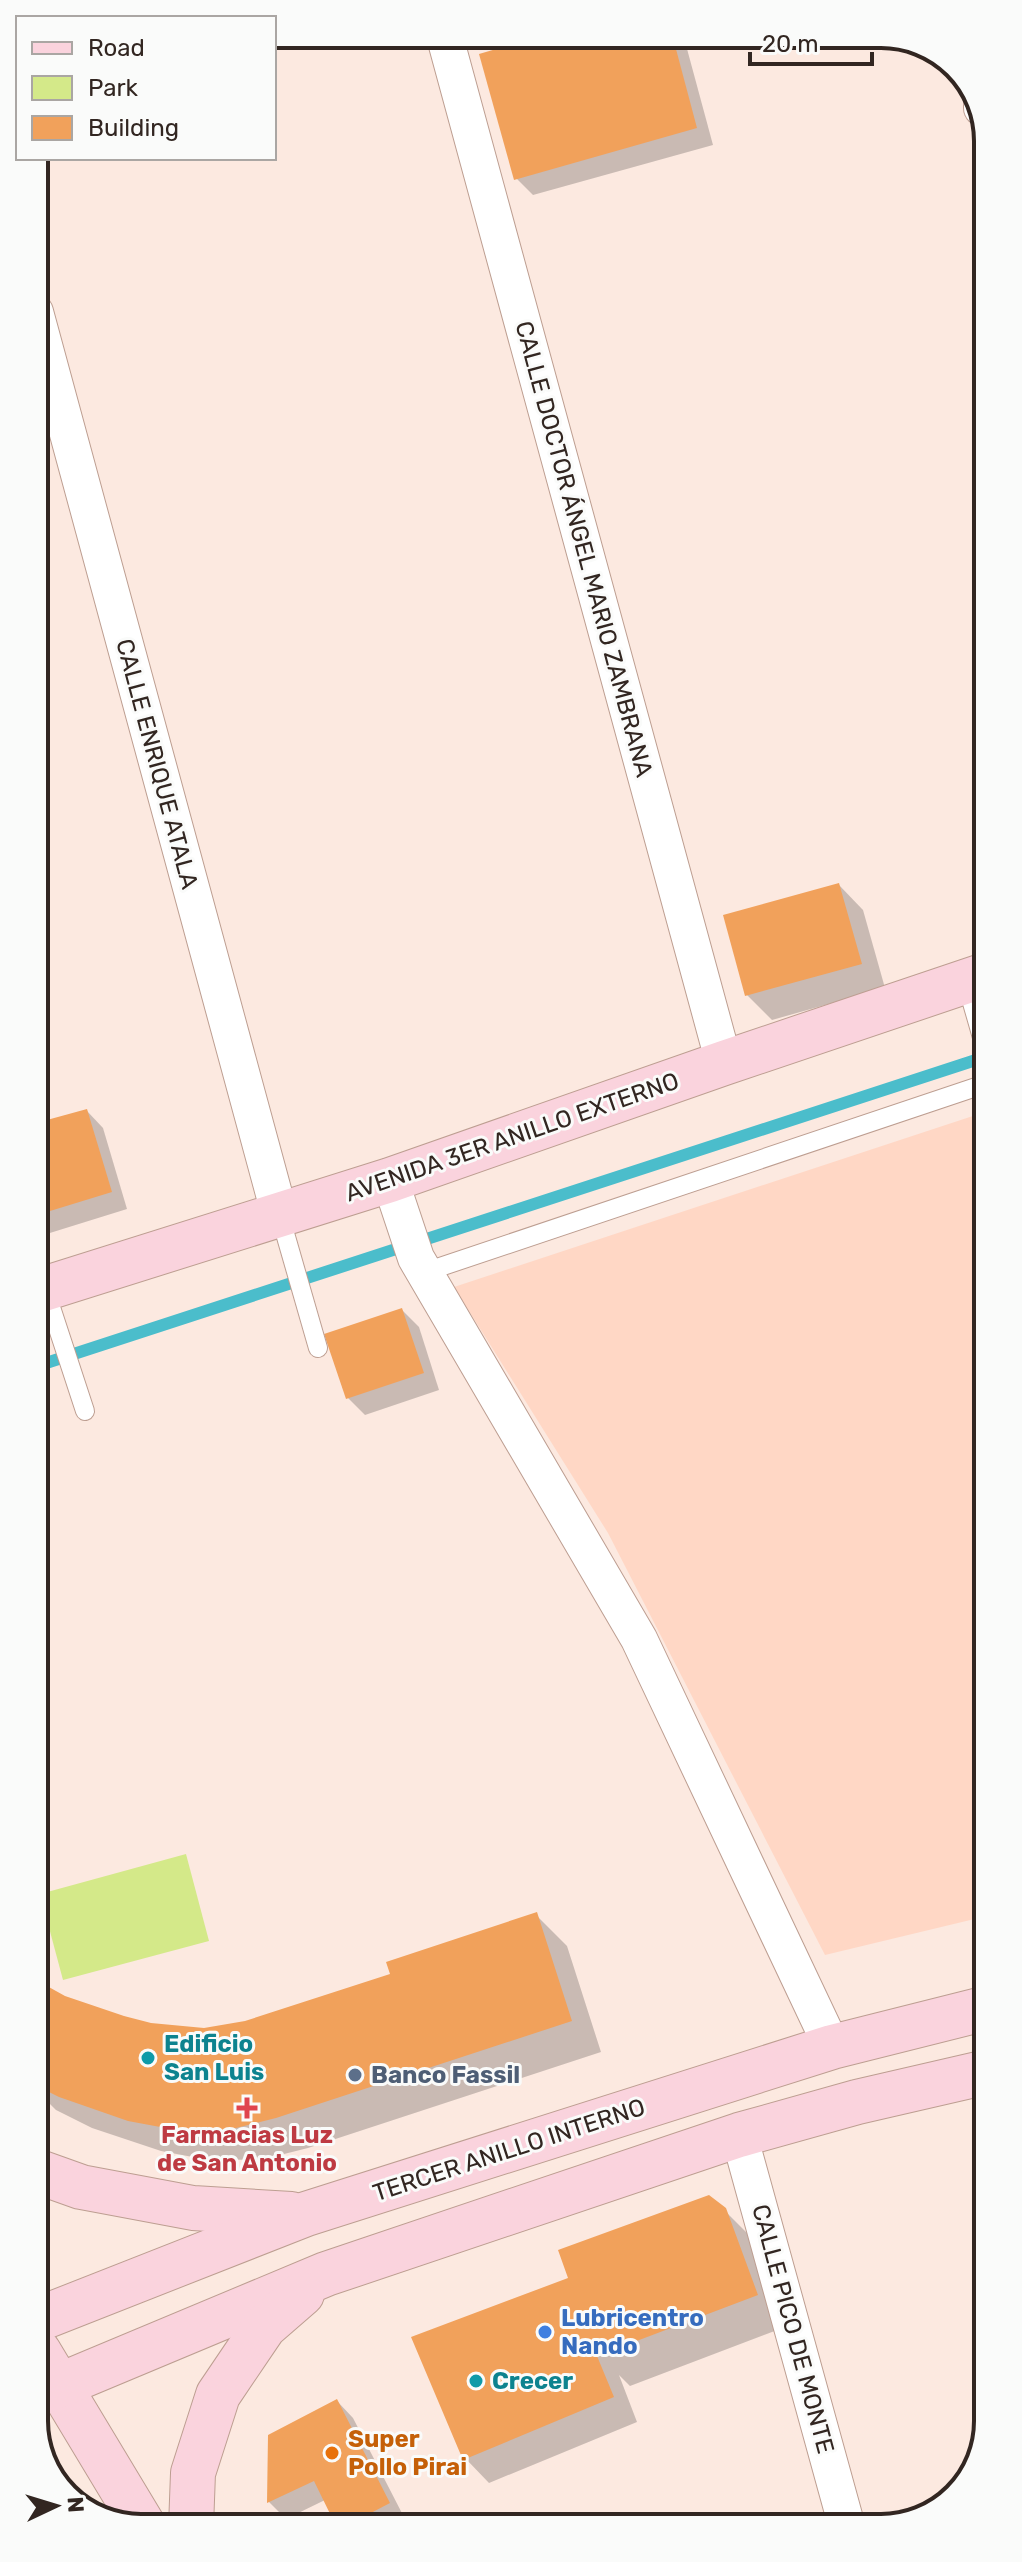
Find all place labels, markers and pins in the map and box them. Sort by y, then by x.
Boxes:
place label: Edificio San Luis [164,2030,264,2086]
marker: Edificio San Luis [139,2049,157,2067]
place label: Banco Fassil [371,2061,520,2089]
marker: Banco Fassil [346,2066,364,2084]
marker: Farmacias Luz de San Antonio [238,2099,256,2117]
place label: Farmacias Luz de San Antonio [157,2121,337,2177]
place label: Lubricentro Nando [561,2304,704,2360]
marker: Lubricentro Nando [536,2323,554,2341]
place label: Crecer [492,2367,573,2395]
marker: Crecer [467,2372,485,2390]
place label: Super Pollo Pirai [348,2425,467,2481]
marker: Super Pollo Pirai [323,2444,341,2462]

